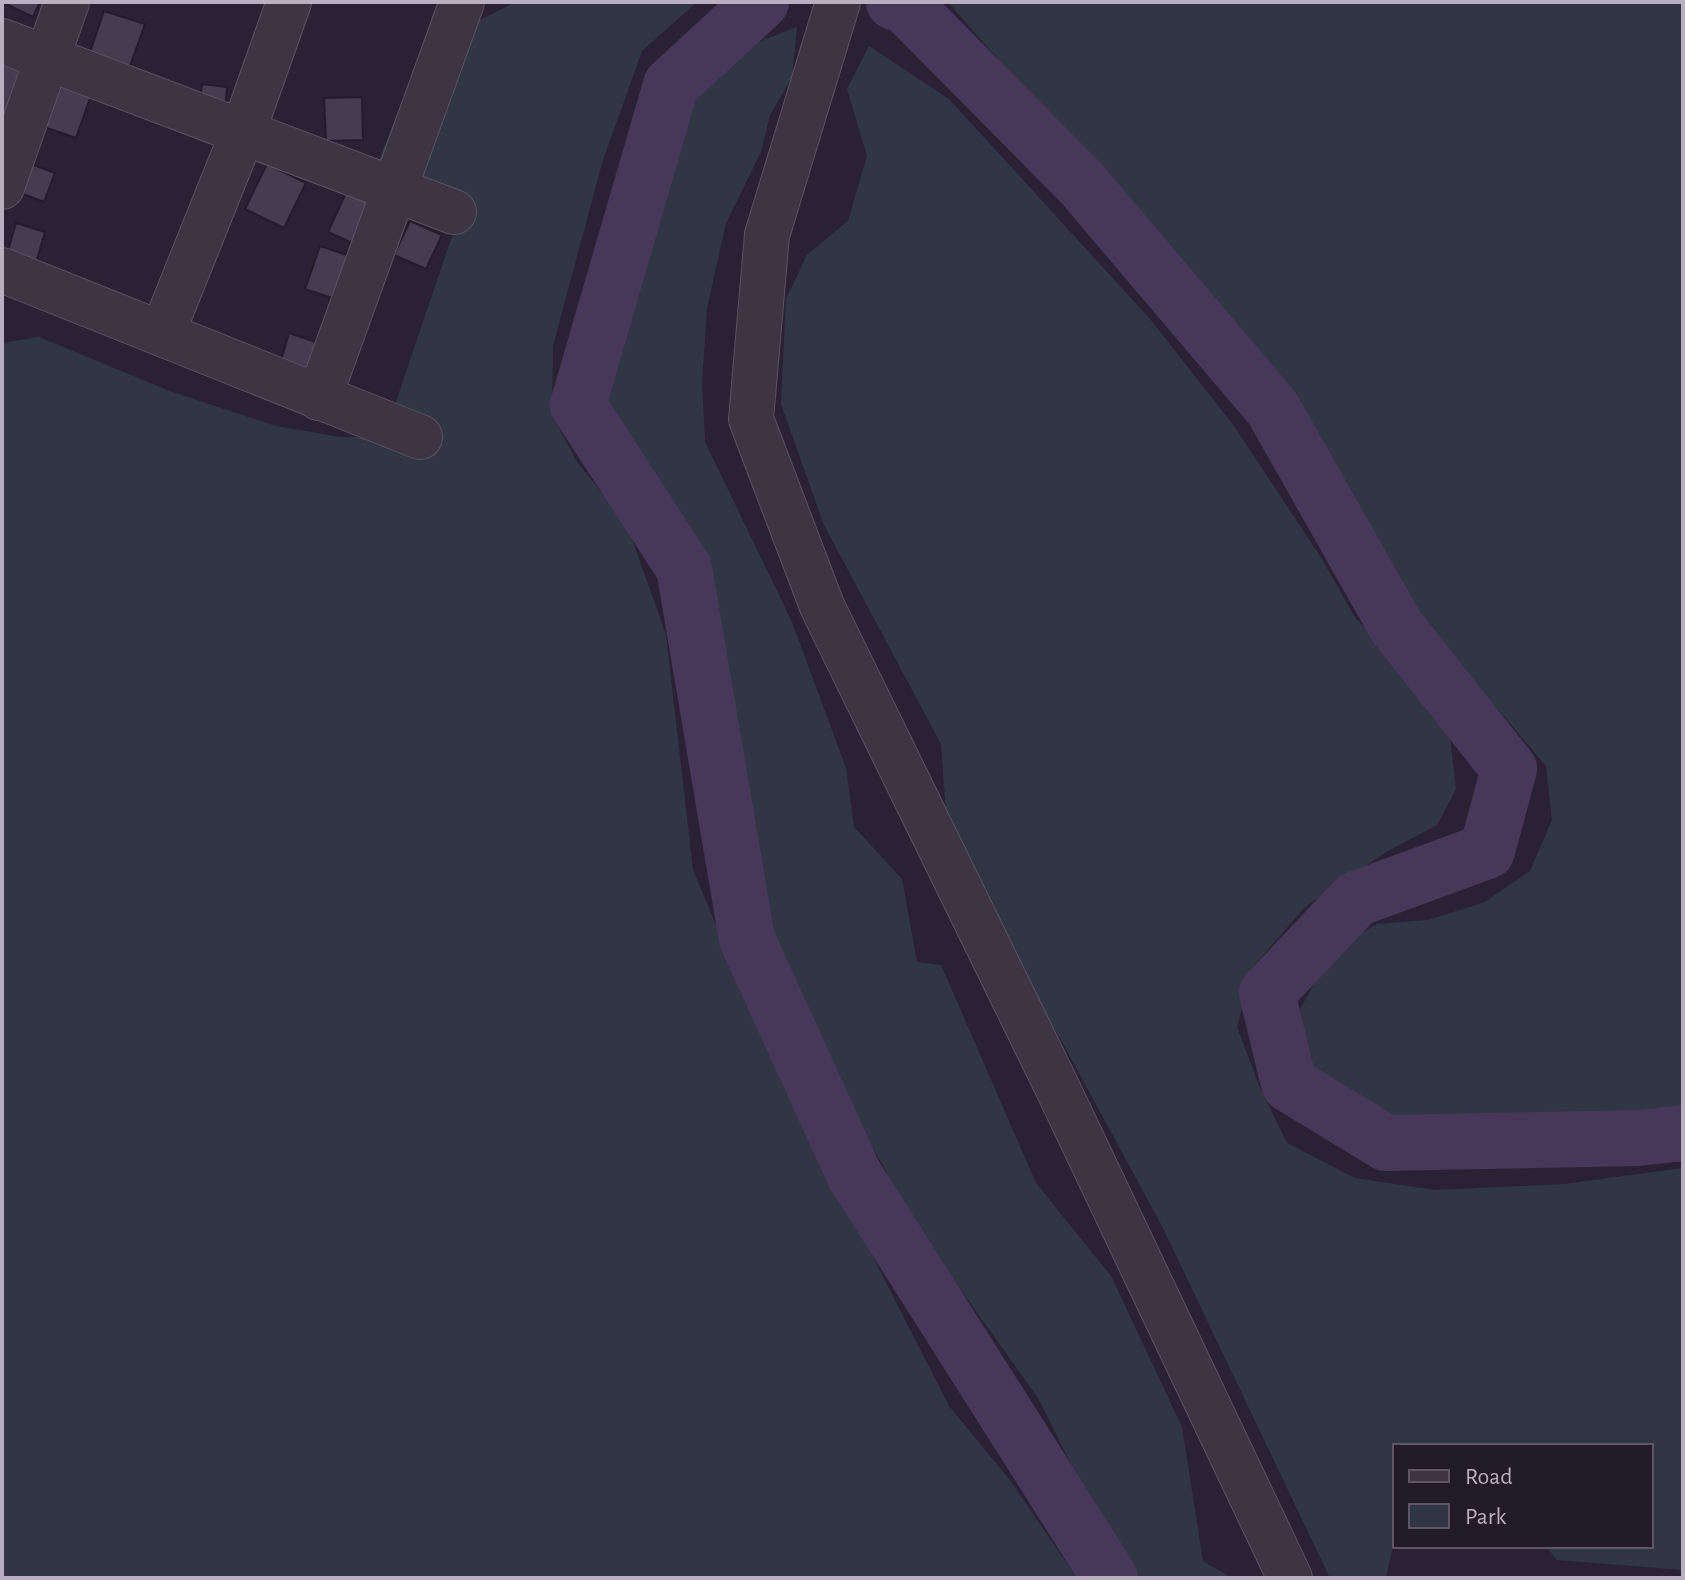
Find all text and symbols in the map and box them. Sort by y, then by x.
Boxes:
legend [1393,1444,1653,1548]
text: Road [1465,1465,1513,1489]
text: Park [1465,1505,1506,1529]

